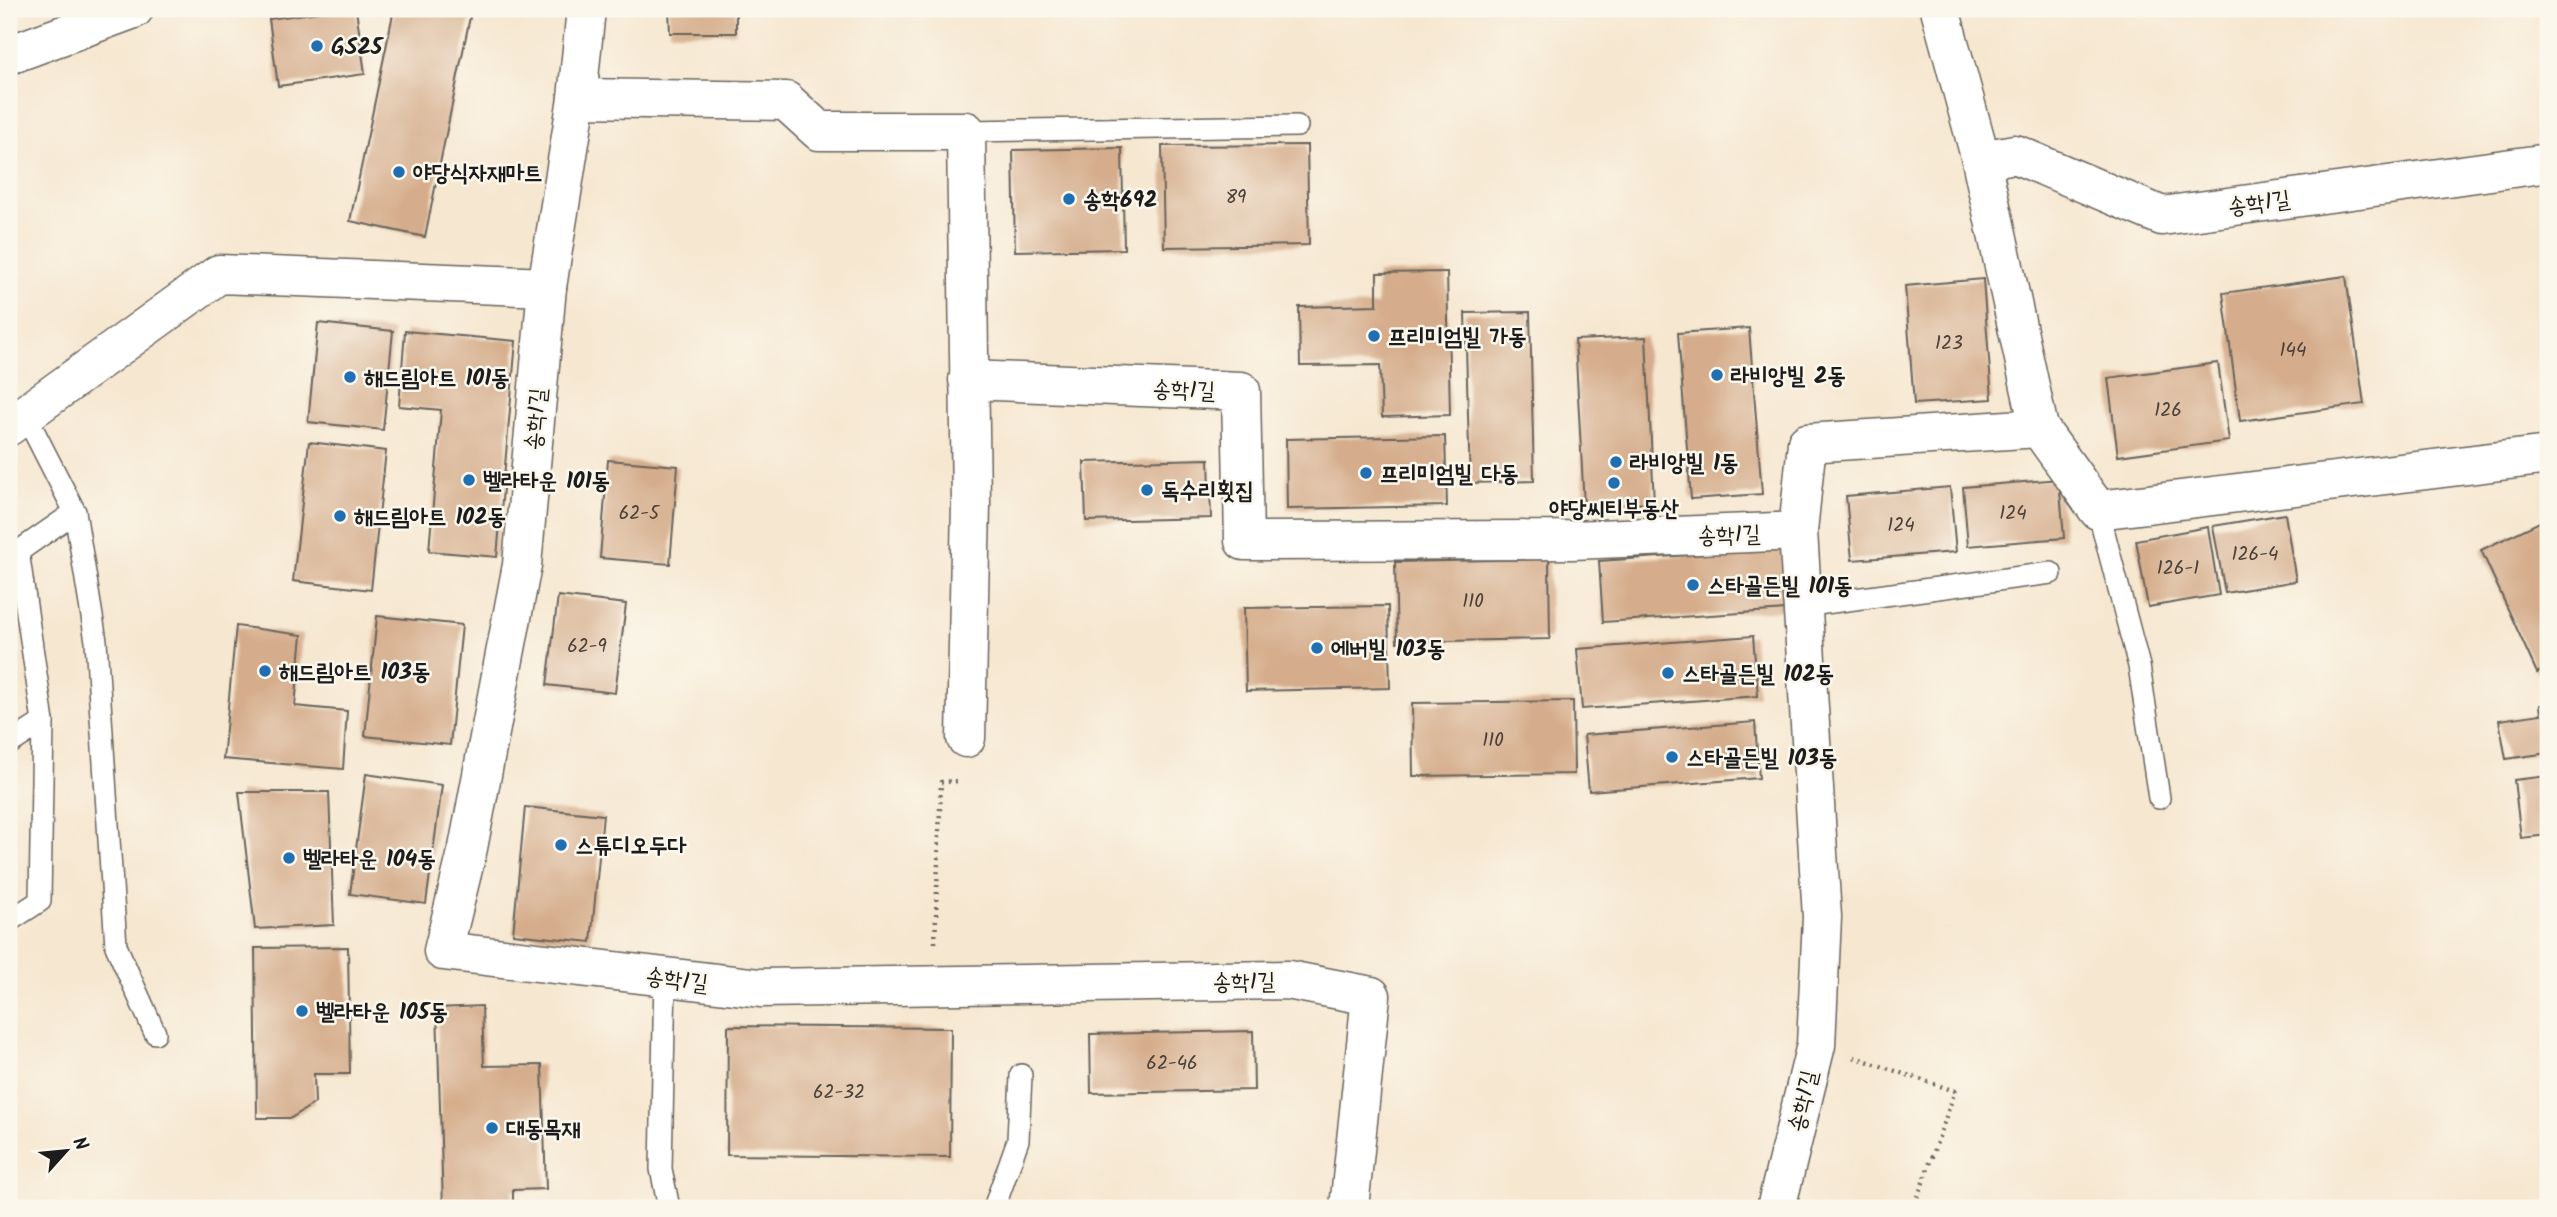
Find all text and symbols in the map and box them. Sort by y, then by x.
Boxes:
place label: GS25 [331,30,385,66]
marker: GS25 [309,38,325,54]
place label: 야당식자재마트 [413,156,543,192]
marker: 야당식자재마트 [391,164,407,180]
street label: 송학1길 [2226,182,2293,226]
place label: 송학692 [1083,183,1158,219]
house number: 89 [1226,183,1246,213]
marker: 송학692 [1061,191,1077,207]
place label: 프리미엄빌 가동 [1388,320,1526,356]
marker: 프리미엄빌 가동 [1366,328,1382,344]
house number: 123 [1935,329,1963,359]
house number: 144 [2280,336,2306,366]
place label: 라비앙빌 2동 [1730,359,1846,395]
place label: 해드림아트 101동 [364,361,510,397]
marker: 라비앙빌 2동 [1709,367,1725,383]
marker: 해드림아트 101동 [342,369,358,385]
street label: 송학1길 [1152,372,1216,410]
street label: 송학1길 [516,386,558,452]
house number: 126 [2154,396,2182,426]
place label: 라비앙빌 1동 [1629,446,1738,482]
marker: 라비앙빌 1동 [1608,454,1624,470]
place label: 프리미엄빌 다동 [1380,457,1518,493]
place label: 벨라타운 101동 [483,464,610,500]
marker: 프리미엄빌 다동 [1358,465,1374,481]
marker: 벨라타운 101동 [461,472,477,488]
place label: 독수리횟집 [1161,474,1254,510]
marker: 야당씨티부동산 [1606,475,1622,491]
marker: 독수리횟집 [1139,482,1155,498]
place label: 야당씨티부동산 [1549,492,1679,528]
house number: 62-5 [619,499,661,529]
house number: 124 [1999,499,2027,529]
place label: 해드림아트 102동 [354,500,506,536]
marker: 해드림아트 102동 [332,508,348,524]
house number: 124 [1887,511,1915,541]
street label: 송학1길 [1697,517,1761,555]
house number: 126-4 [2232,540,2278,570]
house number: 126-1 [2157,554,2199,584]
place label: 스타골든빌 101동 [1707,569,1853,605]
marker: 스타골든빌 101동 [1685,577,1701,593]
house number: 110 [1462,587,1484,617]
house number: 62-9 [567,632,607,662]
place label: 에버빌 103동 [1331,632,1445,668]
marker: 에버빌 103동 [1309,640,1325,656]
place label: 해드림아트 103동 [279,655,430,691]
place label: 스타골든빌 102동 [1682,657,1834,693]
marker: 해드림아트 103동 [257,663,273,679]
marker: 스타골든빌 102동 [1660,665,1676,681]
house number: 110 [1482,726,1504,756]
place label: 스타골든빌 103동 [1686,741,1837,777]
marker: 스타골든빌 103동 [1664,749,1680,765]
place label: 스튜디오두다 [575,829,687,865]
marker: 스튜디오두다 [553,837,569,853]
place label: 벨라타운 104동 [303,842,436,878]
marker: 벨라타운 104동 [281,850,297,866]
street label: 송학1길 [643,959,710,1003]
street label: 송학1길 [1212,964,1276,1002]
place label: 벨라타운 105동 [316,995,448,1031]
marker: 벨라타운 105동 [294,1003,310,1019]
house number: 62-46 [1146,1049,1198,1079]
street label: 송학1길 [1779,1067,1829,1136]
house number: 62-32 [813,1078,865,1108]
place label: 대동목재 [506,1112,581,1148]
north arrow [32,1116,102,1186]
marker: 대동목재 [484,1120,500,1136]
text: N [63,1132,95,1156]

